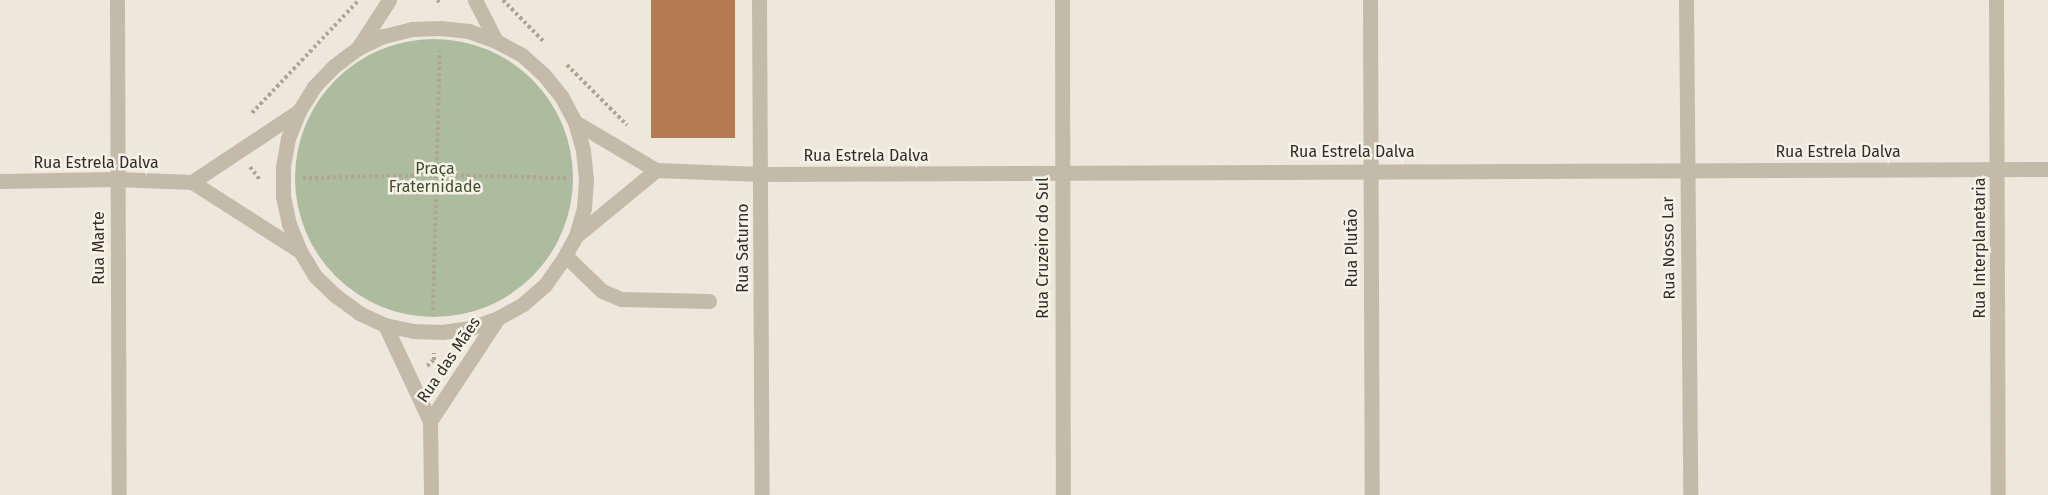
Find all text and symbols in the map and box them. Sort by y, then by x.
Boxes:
street label: Rua Estrela Dalva [1289,142,1415,162]
street label: Rua Estrela Dalva [1775,142,1901,162]
street label: Rua Estrela Dalva [803,146,929,166]
street label: Rua Estrela Dalva [33,153,159,173]
park label: Praça Fraternidade [389,159,481,197]
street label: Rua Cruzeiro do Sul [1033,177,1053,319]
street label: Rua Interplanetaria [1970,177,1990,319]
street label: Rua Nosso Lar [1659,196,1679,300]
street label: Rua Saturno [733,203,753,293]
street label: Rua Plutão [1342,209,1362,287]
street label: Rua Marte [89,211,109,285]
street label: Rua das Mães [413,314,485,406]

